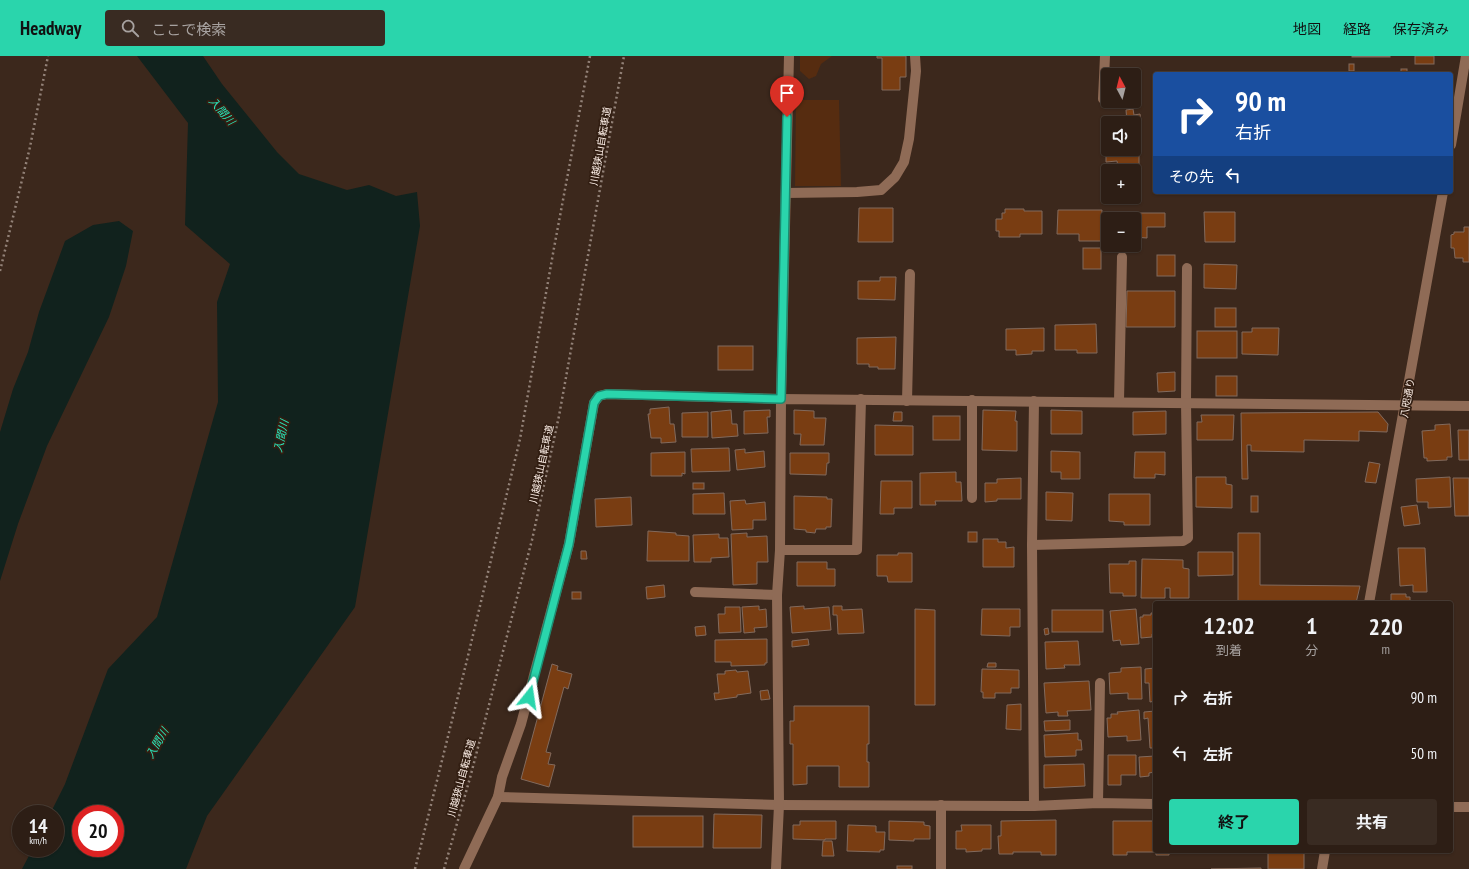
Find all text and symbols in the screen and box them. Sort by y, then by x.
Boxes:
search box [105,10,385,46]
text: Headway [20,16,81,40]
icon: search [119,17,141,39]
text: ここで検索 [151,20,226,39]
text: 地図 [1293,20,1321,38]
text: 経路 [1343,20,1371,38]
text: 保存済み [1393,20,1449,38]
north arrow [1101,68,1141,108]
map controls [1101,68,1141,252]
pin [770,76,804,117]
icon: arrive [776,82,798,104]
text: 90 m [1235,82,1286,119]
icon: right [1169,88,1221,140]
water label: 入間川 [206,94,239,129]
street label: 川越狭山自転車道 [587,106,614,187]
button: sound [1101,116,1141,156]
text: 右折 [1235,121,1271,144]
button: + [1101,164,1141,204]
icon: left [1222,164,1244,186]
text: その先 [1169,167,1214,186]
button: − [1101,212,1141,252]
street label: 八咫通り [1398,377,1417,419]
water label: 入間川 [271,417,291,454]
street label: 川越狭山自転車道 [527,424,556,505]
text: 12:02 [1203,610,1255,641]
text: 1 [1306,610,1317,641]
text: 220 [1368,611,1403,642]
text: m [1381,641,1390,658]
text: 到着 [1216,642,1242,659]
text: 分 [1305,642,1318,659]
position arrow [508,676,550,718]
icon: right [1169,686,1191,708]
text: 90 m [1411,688,1437,707]
text: 右折 [1203,689,1233,708]
water label: 入間川 [143,724,172,761]
street label: 川越狭山自転車道 [445,738,478,818]
icon: left [1169,742,1191,764]
text: 50 m [1411,744,1437,763]
text: 左折 [1203,745,1233,764]
button: 終了 [1169,799,1299,845]
button: 共有 [1307,799,1437,845]
speed limit sign: 20 [72,805,124,857]
text: 14 [28,813,48,839]
text: km/h [29,834,47,847]

